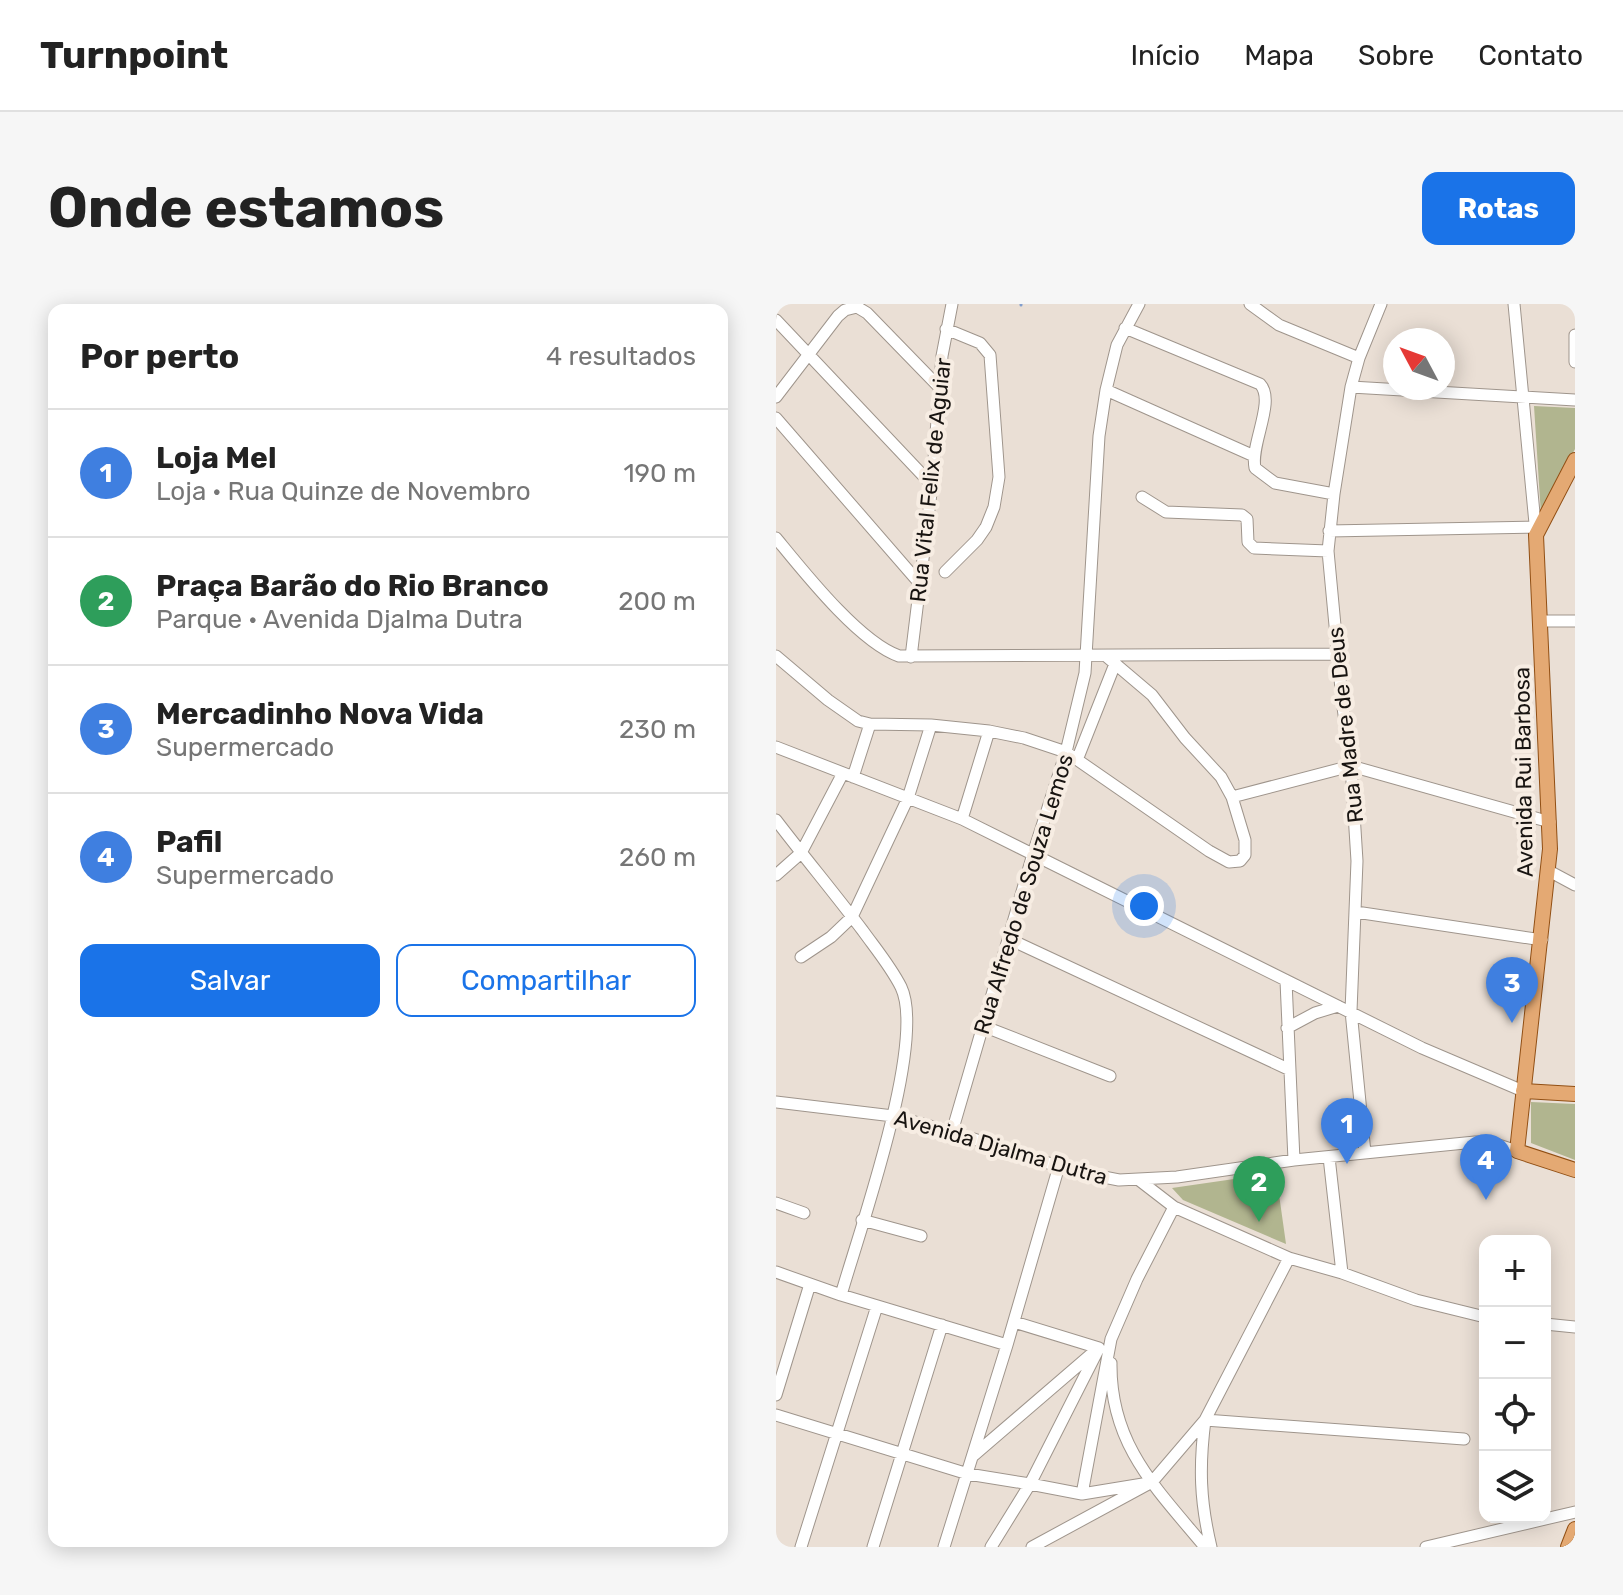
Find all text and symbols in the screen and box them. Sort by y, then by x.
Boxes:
text: Turnpoint [40,32,228,78]
text: Início [1130,39,1200,72]
text: Mapa [1244,39,1314,72]
text: Sobre [1358,39,1434,72]
text: Contato [1478,39,1583,72]
button: Rotas [1422,172,1575,245]
text: Onde estamos [48,175,444,241]
north arrow [1383,328,1455,400]
text: Por perto [80,336,239,377]
text: 4 resultados [546,341,696,372]
street label: Rua Vital Felix de Aguiar [904,356,957,604]
text: Loja Mel [156,440,277,476]
text: 1 [100,458,112,489]
text: 190 m [623,458,696,489]
text: Loja · Rua Quinze de Novembro [156,476,531,507]
text: Praça Barão do Rio Branco [156,568,549,604]
text: 2 [98,586,114,617]
text: 200 m [618,586,696,617]
text: Parque · Avenida Djalma Dutra [156,604,523,635]
street label: Rua Madre de Deus [1322,626,1369,824]
street label: Avenida Rui Barbosa [1508,667,1539,877]
text: Mercadinho Nova Vida [156,696,484,732]
text: 3 [97,714,115,745]
text: 230 m [619,714,696,745]
text: Supermercado [156,732,334,763]
street label: Rua Alfredo de Souza Lemos [968,751,1079,1038]
text: Pafil [156,824,222,860]
text: 4 [97,842,115,873]
text: 260 m [619,842,696,873]
text: Supermercado [156,860,334,891]
your location [1124,886,1164,926]
button: Salvar [80,944,380,1017]
button: Compartilhar [396,944,696,1017]
pin: 3 [1486,957,1538,1023]
pin: 1 [1321,1098,1373,1164]
street label: Avenida Djalma Dutra [891,1104,1110,1191]
pin: 4 [1460,1134,1512,1200]
pin: 2 [1233,1156,1285,1222]
map controls [1479,1235,1551,1523]
button: + [1479,1235,1551,1307]
button: − [1479,1307,1551,1379]
button: locate [1479,1379,1551,1451]
button: layers [1479,1451,1551,1523]

